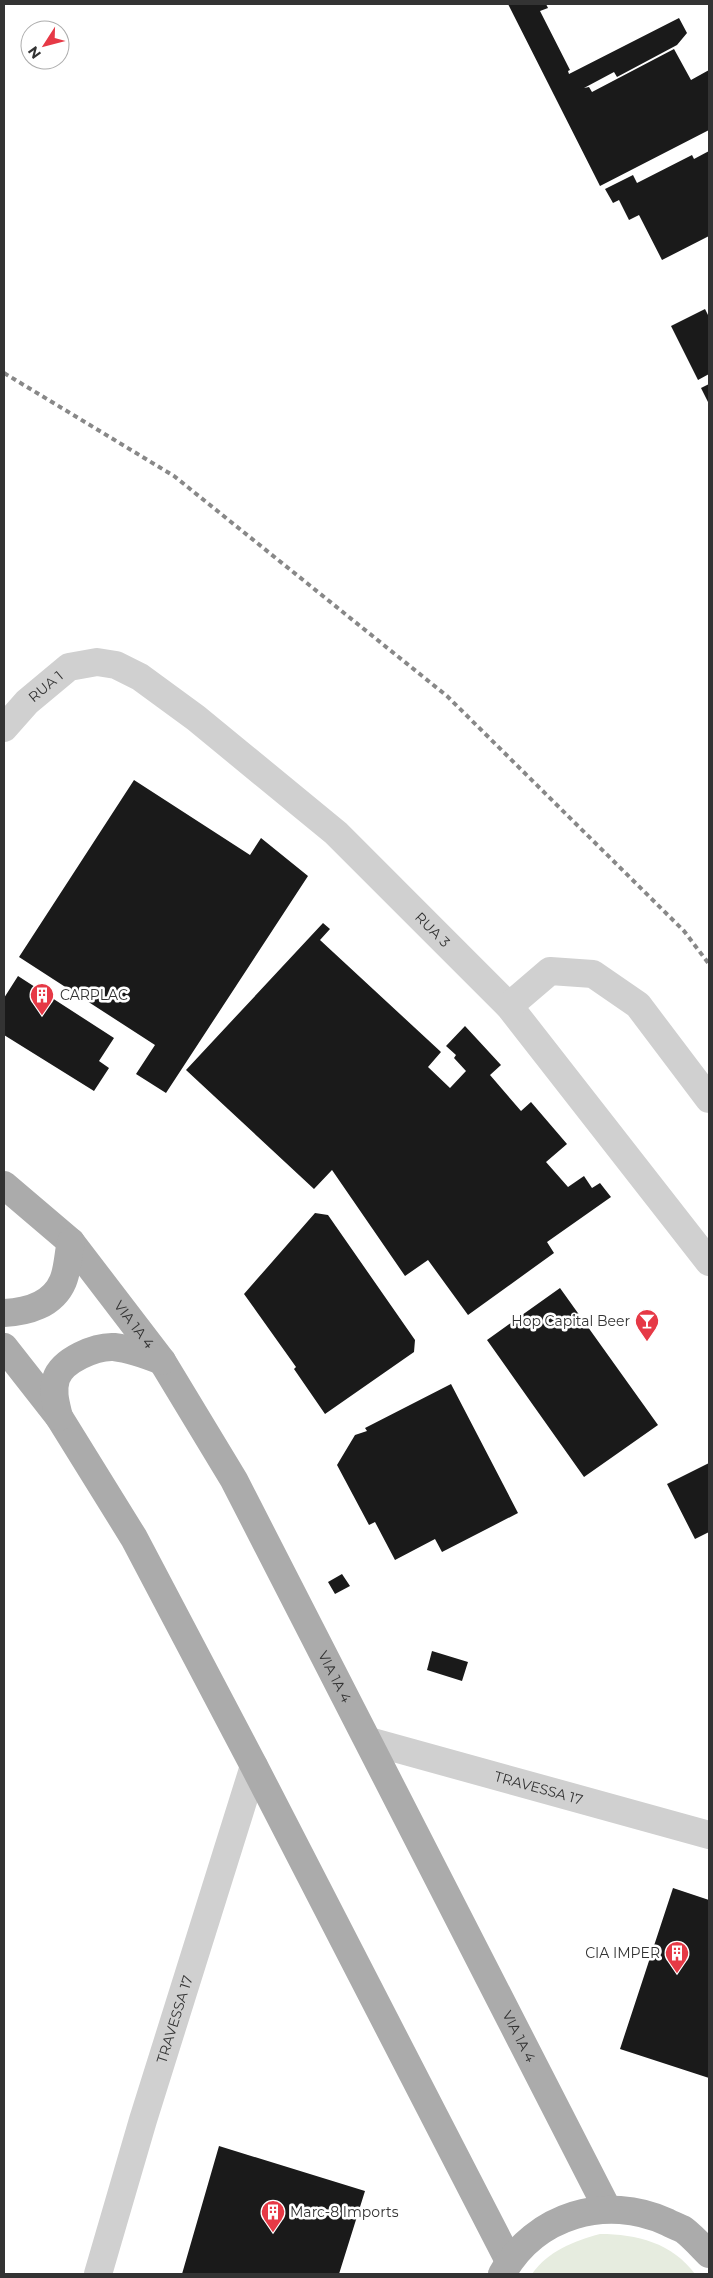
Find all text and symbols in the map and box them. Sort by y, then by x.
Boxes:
north arrow [20,20,70,70]
text: N [24,43,45,63]
street label: RUA 1 [25,667,67,706]
street label: RUA 3 [411,908,454,951]
building icon: CARPLAC [29,982,55,1016]
place label: CARPLAC [60,986,128,1004]
street label: VIA 1A 4 [110,1297,159,1353]
bar icon: Hop Capital Beer [634,1308,660,1342]
place label: Hop Capital Beer [511,1312,630,1330]
street label: VIA 1A 4 [314,1648,356,1706]
street label: TRAVESSA 17 [492,1767,585,1809]
building icon: CIA IMPER [664,1940,690,1974]
place label: CIA IMPER [585,1944,660,1962]
street label: TRAVESSA 17 [152,1973,197,2065]
street label: VIA 1A 4 [498,2008,540,2066]
building icon: Marc-8 Imports [260,2199,286,2233]
place label: Marc-8 Imports [290,2203,399,2221]

